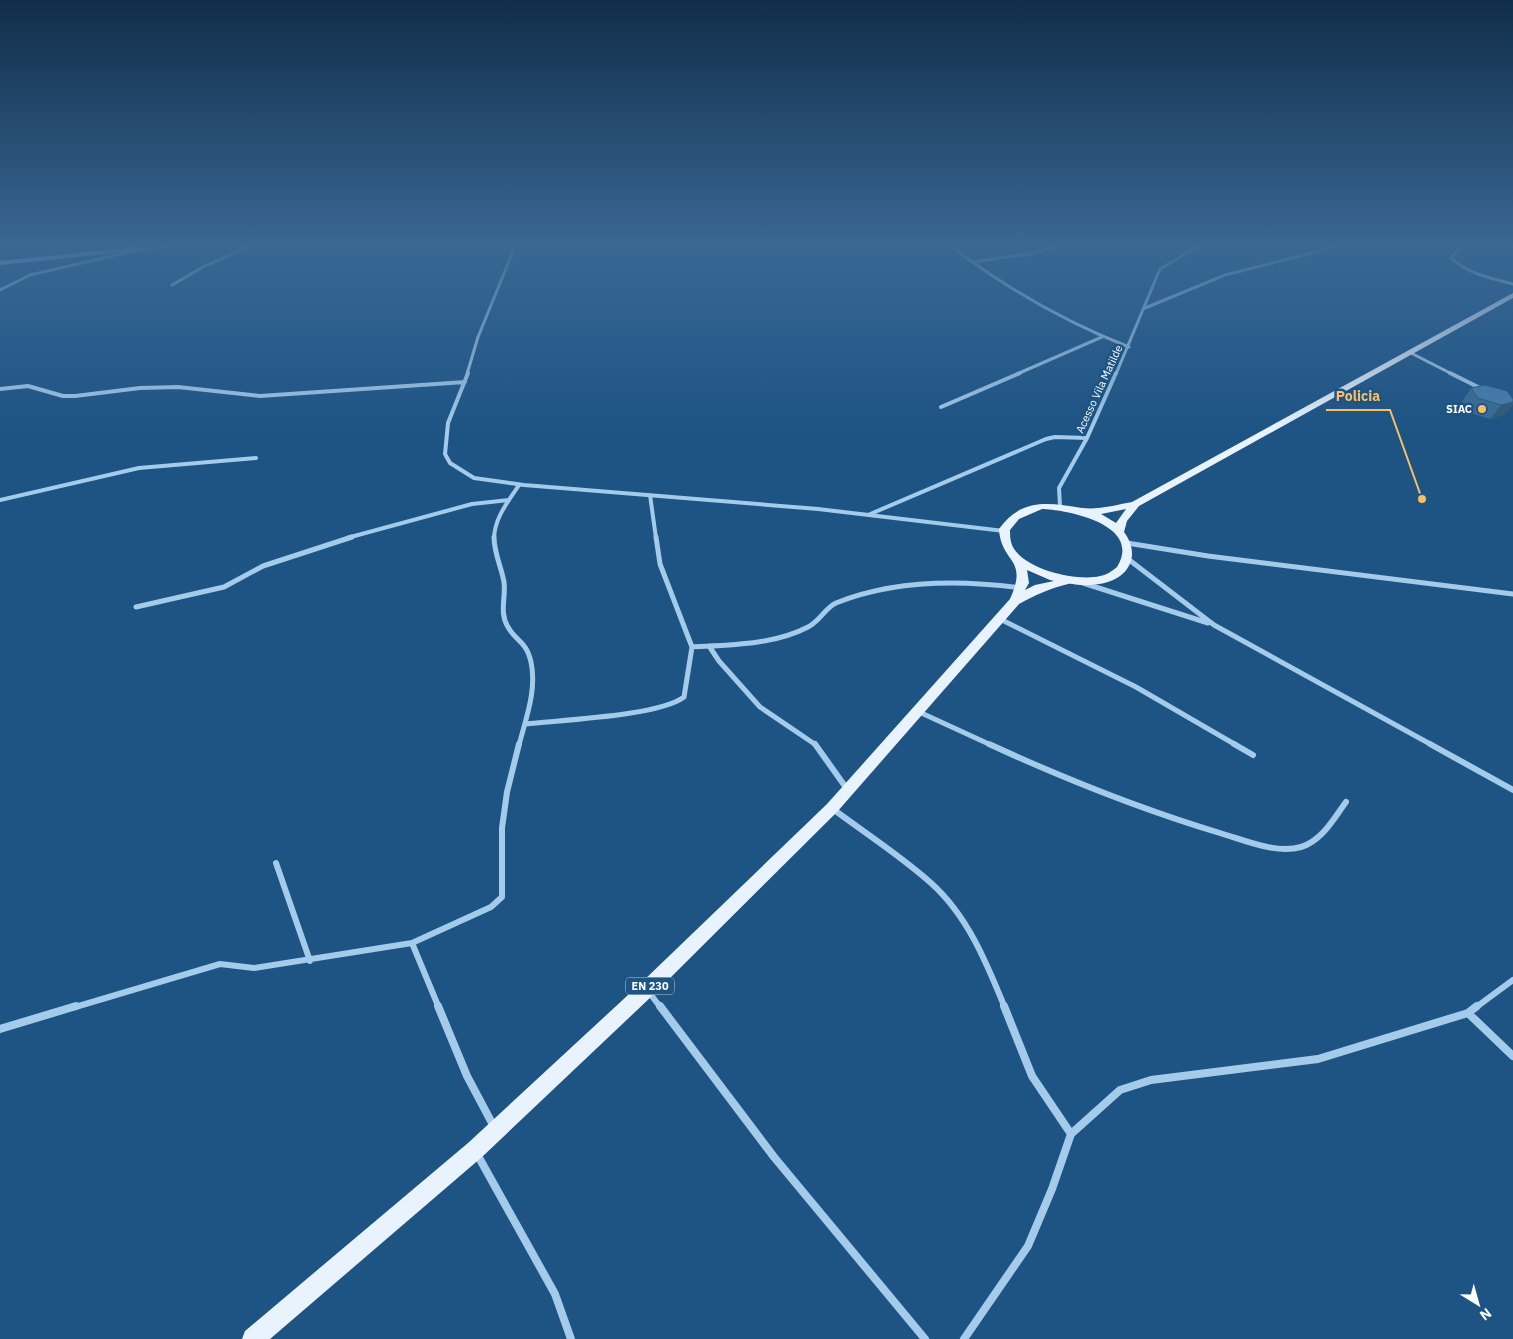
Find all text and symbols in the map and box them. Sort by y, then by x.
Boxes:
street label: Acesso Vila Matilde [1072,343,1126,435]
callout: Policia [1326,381,1390,410]
text: Policia [1336,387,1380,405]
place label: SIAC [1446,402,1472,416]
marker: SIAC [1476,403,1488,415]
road number: EN 230 [626,978,674,994]
north arrow [1453,1279,1503,1329]
text: N [1476,1304,1495,1325]

